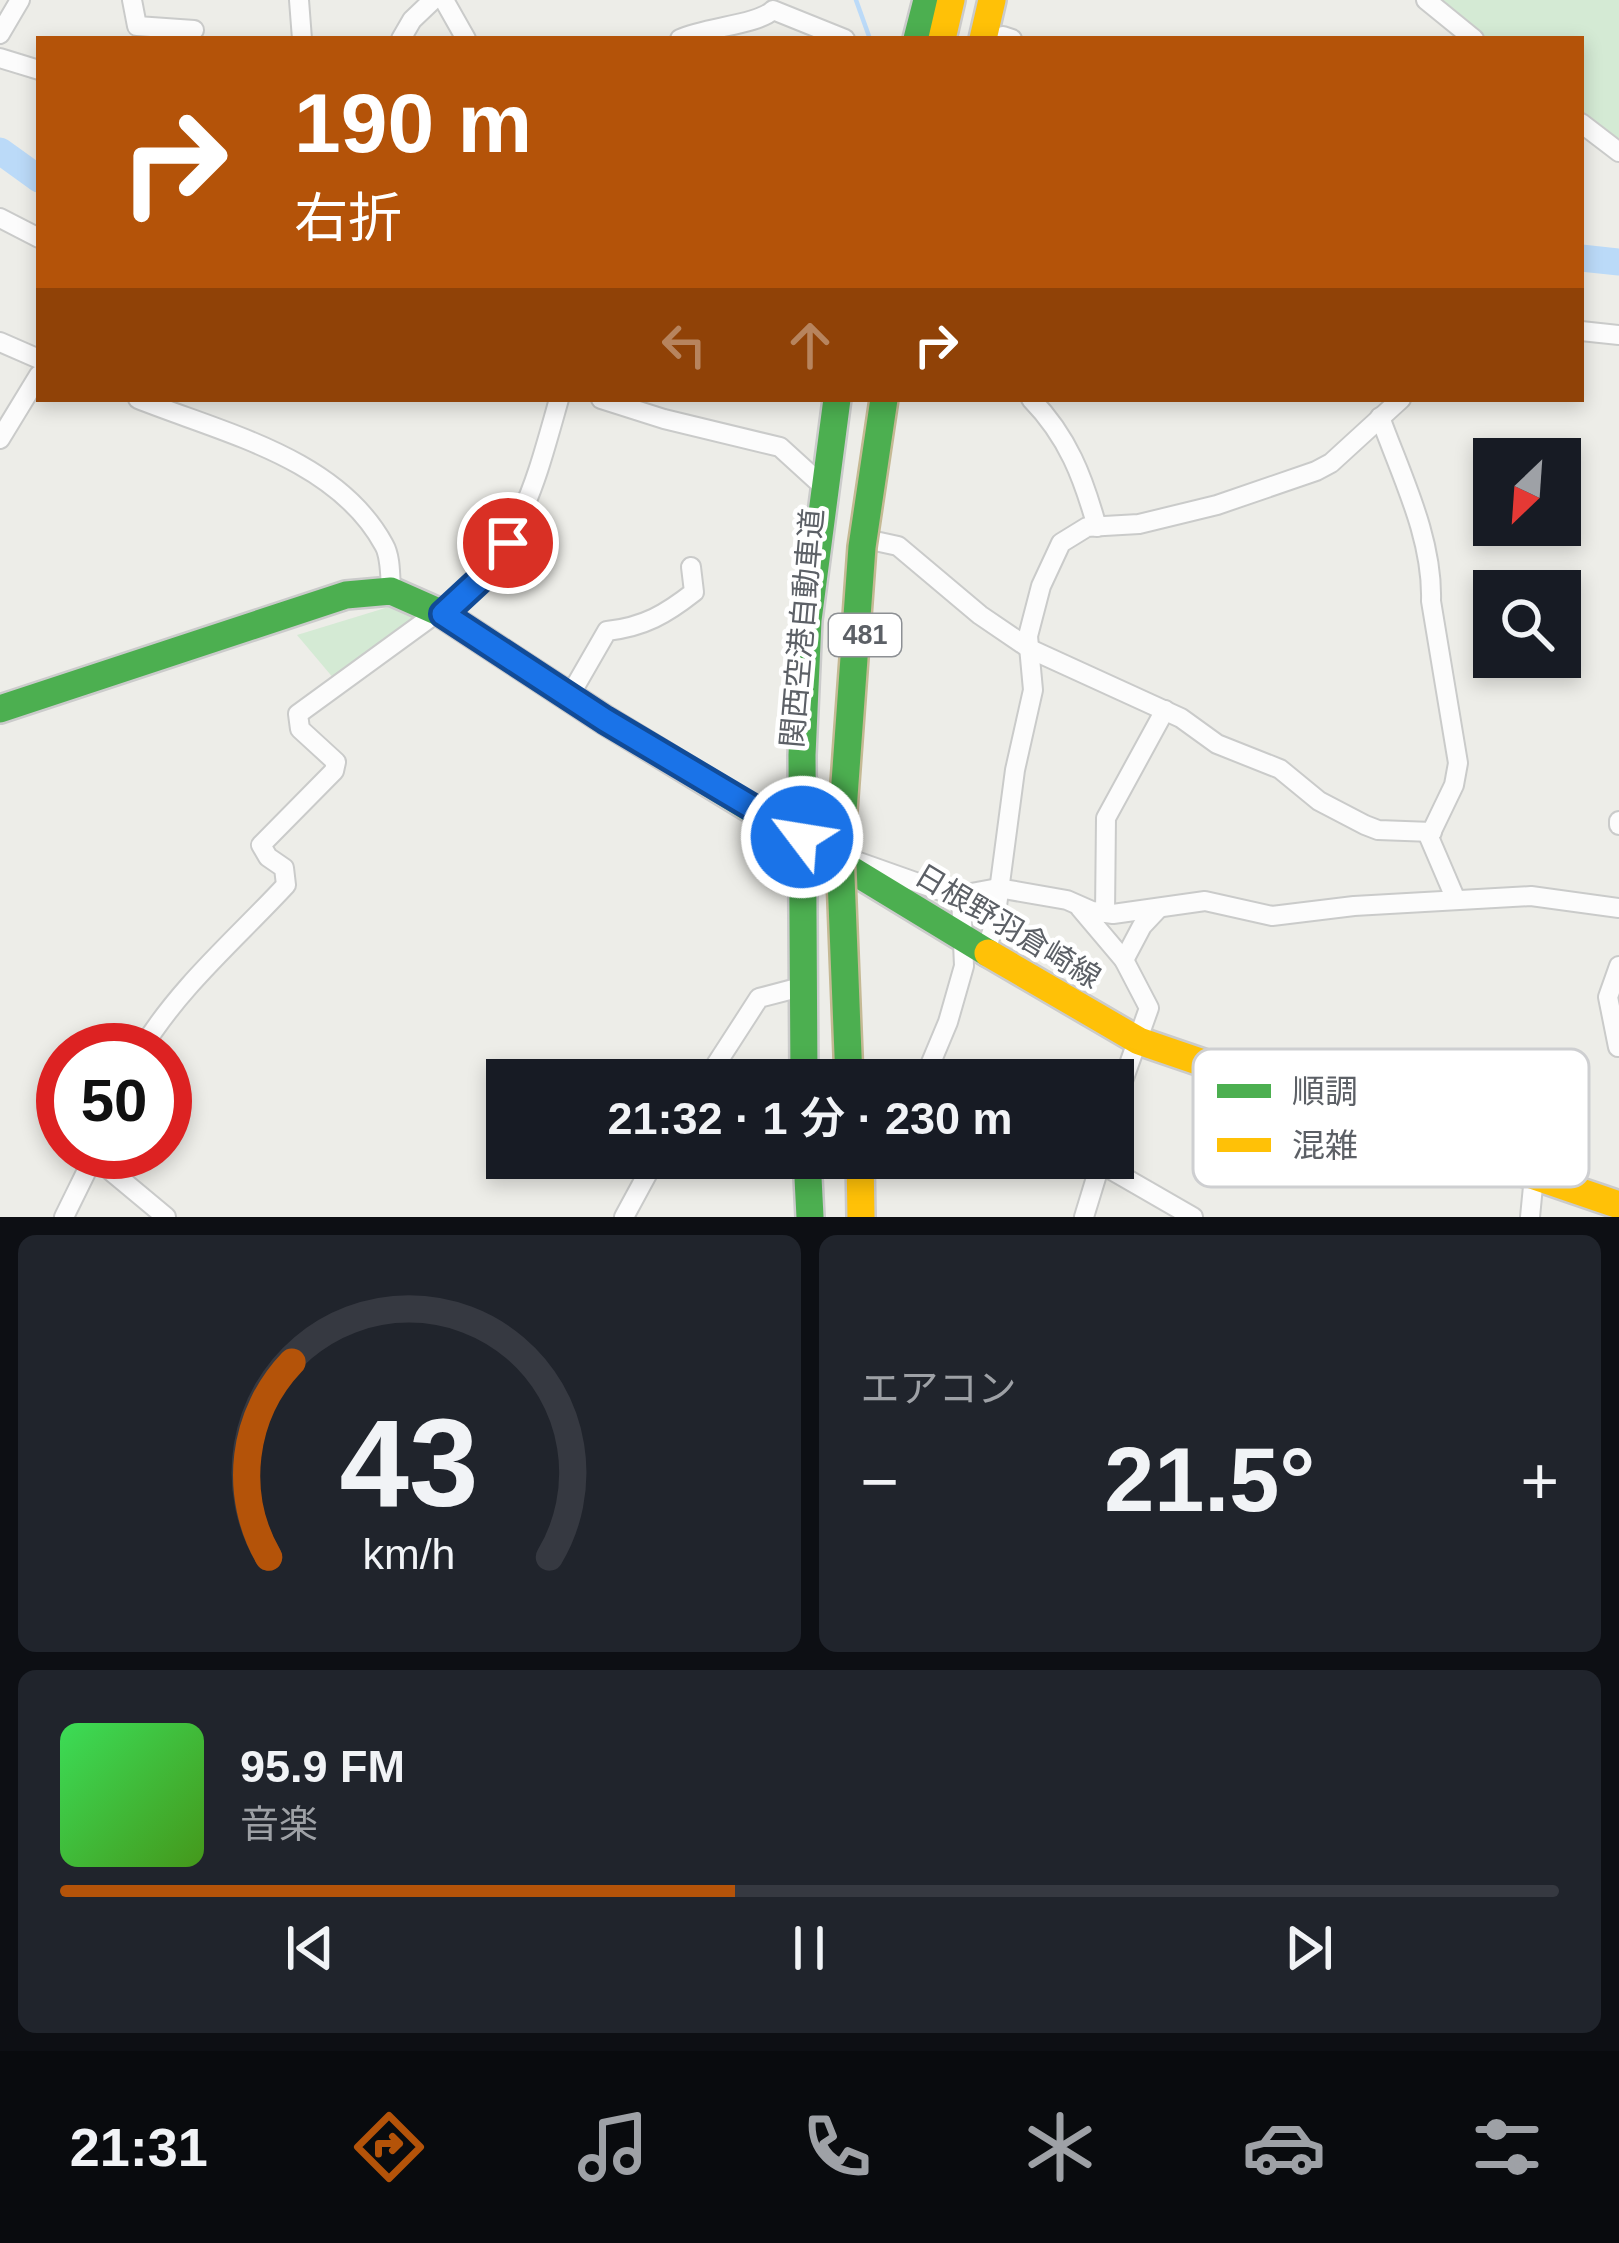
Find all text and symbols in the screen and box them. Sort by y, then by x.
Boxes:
text: 190 m [294,76,532,170]
icon: right [96,84,252,240]
text: 右折 [294,188,402,248]
icon: left [651,312,717,378]
icon: ahead [777,312,843,378]
icon: right [903,312,969,378]
north arrow [1473,438,1581,546]
map controls [1473,438,1581,678]
pin [457,492,559,594]
street label: 関西空港自動車道 [775,507,829,749]
icon: arrive [475,510,541,576]
button: search [1473,570,1581,678]
road number: 481 [829,614,901,656]
position arrow [739,774,865,900]
street label: 日根野羽倉崎線 [909,858,1107,994]
speed limit sign: 50 [36,1023,192,1179]
legend [1193,1049,1589,1187]
text: 順調 [1292,1073,1358,1110]
text: 21:32 · 1 分 · 230 m [607,1093,1013,1144]
text: 混雑 [1292,1127,1358,1164]
text: エアコン [861,1367,1017,1410]
text: 43 [340,1393,479,1532]
text: 21.5° [1104,1430,1315,1530]
text: − [861,1444,899,1518]
text: + [1520,1444,1559,1518]
text: km/h [363,1529,456,1577]
text: 95.9 FM [240,1741,405,1792]
text: 音楽 [240,1803,318,1846]
icon: previous [277,1915,343,1981]
icon: pause [776,1915,842,1981]
icon: next [1276,1915,1342,1981]
icon: directions [347,2105,431,2189]
icon: music [571,2105,655,2189]
icon: phone [795,2105,879,2189]
icon: climate [1018,2105,1102,2189]
icon: car [1242,2105,1326,2189]
icon: filters [1465,2105,1549,2189]
text: 21:31 [70,2117,208,2177]

